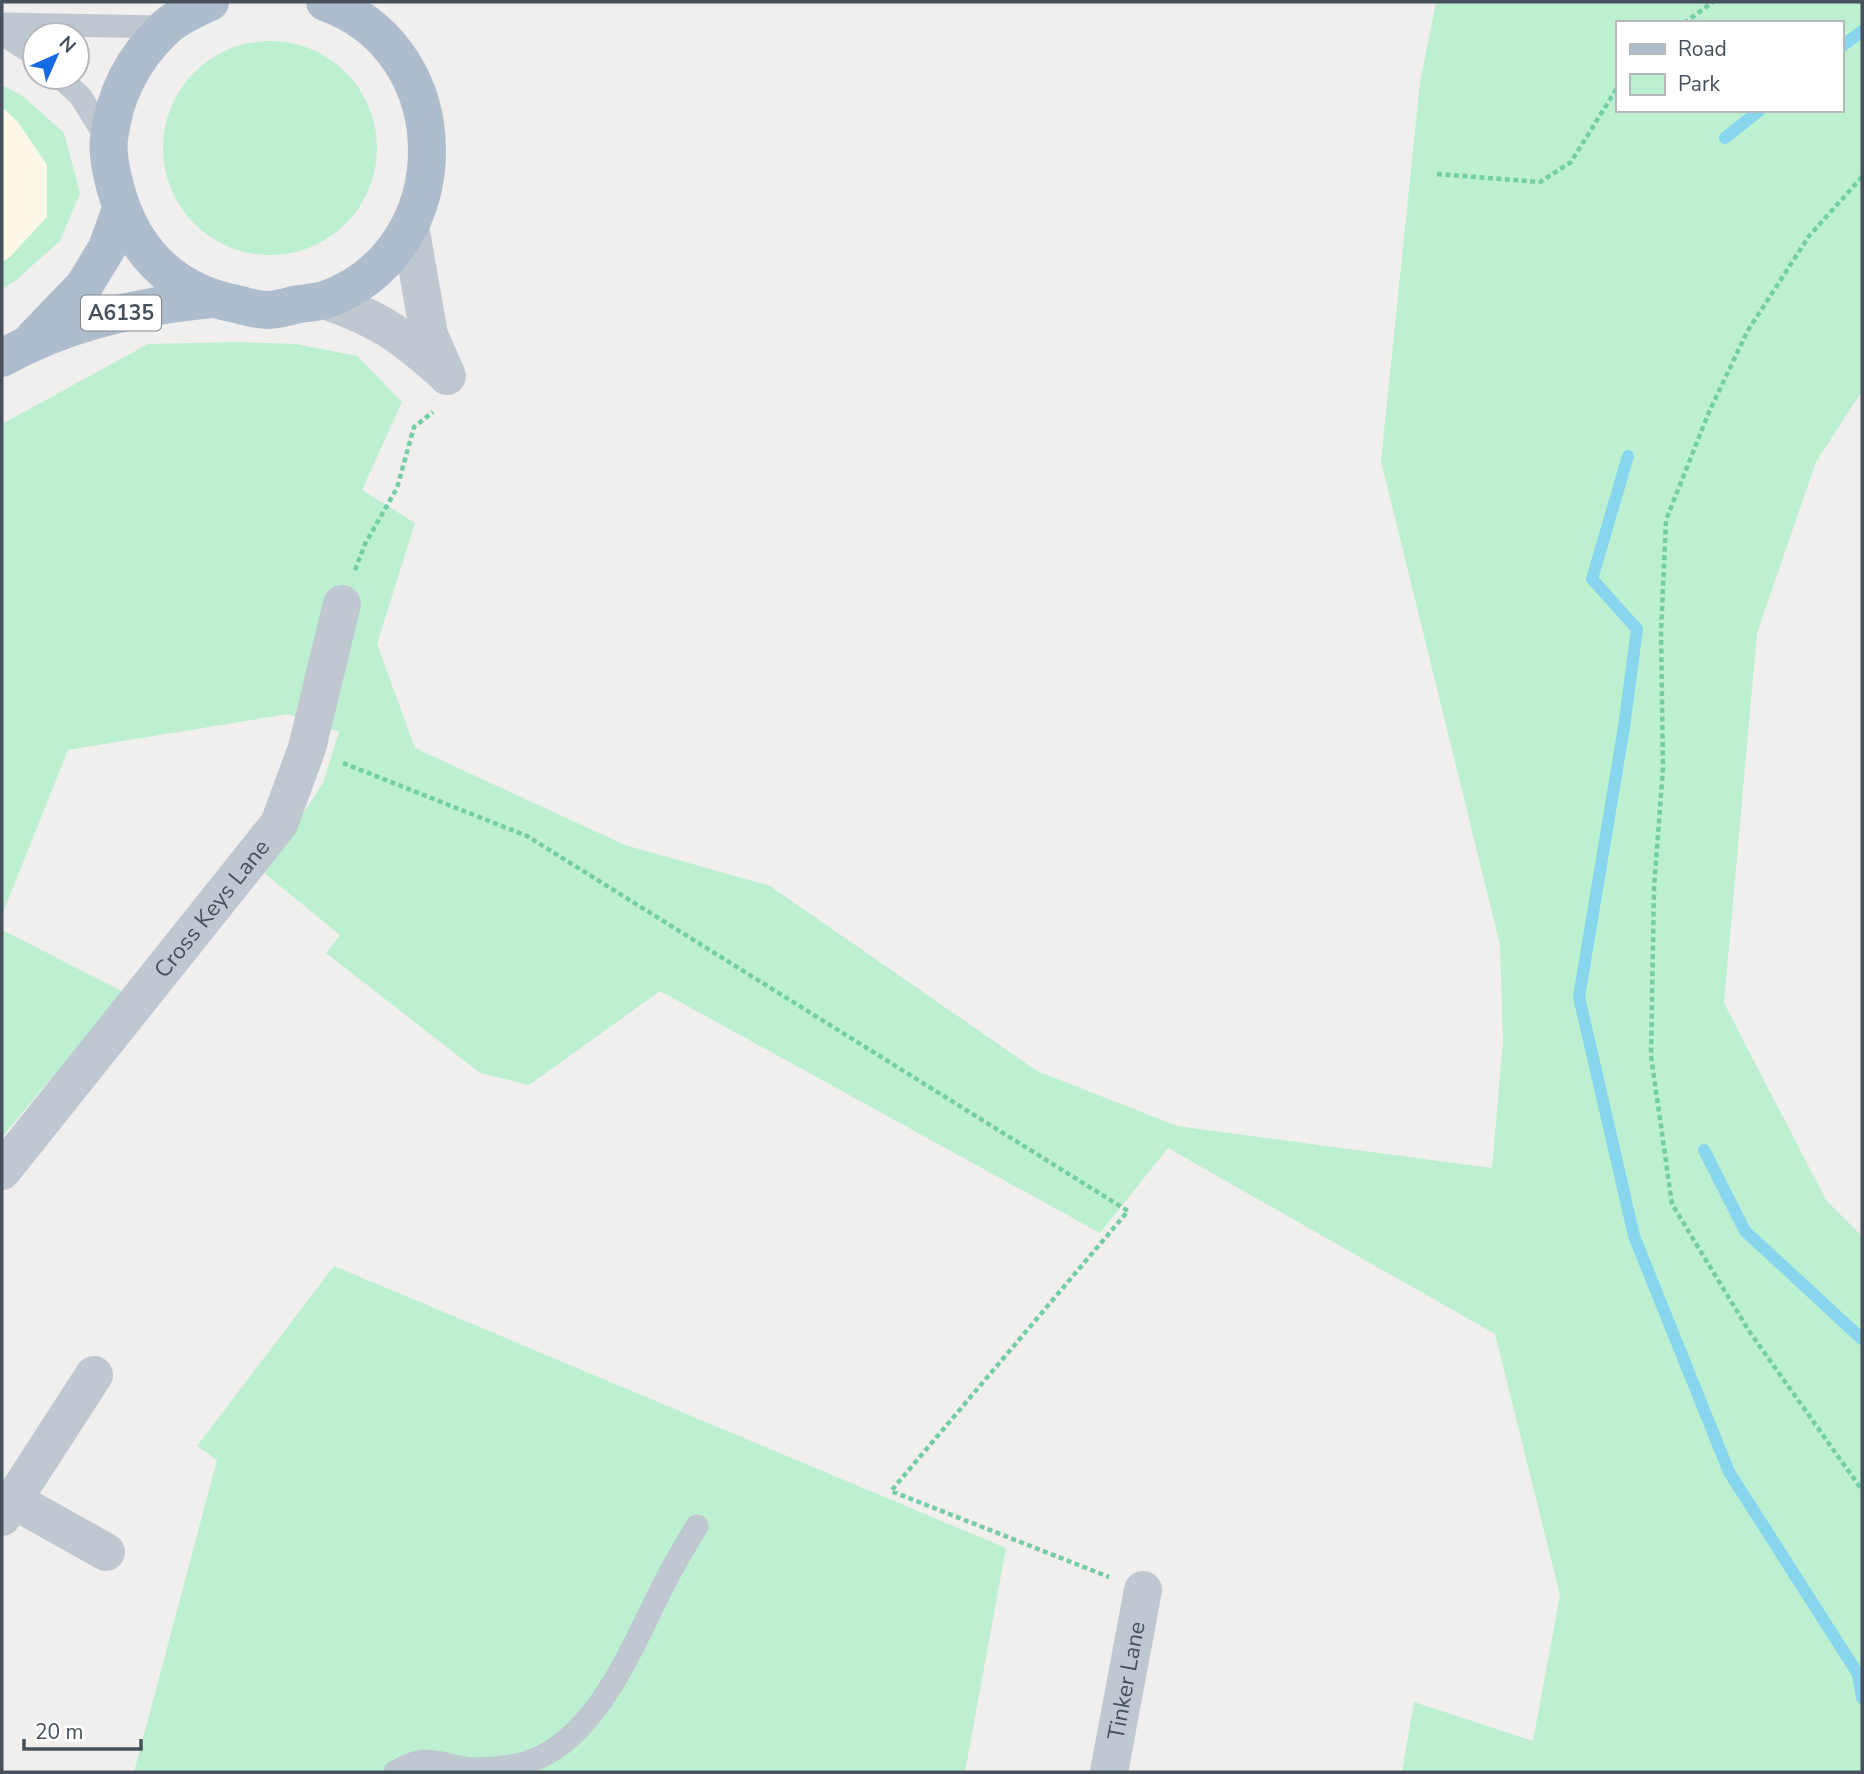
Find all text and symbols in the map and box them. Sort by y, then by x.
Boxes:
north arrow [21,21,91,91]
legend [1616,21,1843,112]
text: N [53,30,82,59]
text: Road [1678,35,1727,63]
text: Park [1678,70,1720,98]
road number: A6135 [81,296,161,330]
street label: Cross Keys Lane [147,833,277,985]
street label: Tinker Lane [1100,1619,1153,1742]
scale bar [24,1708,142,1752]
text: 20 m [35,1718,84,1746]

